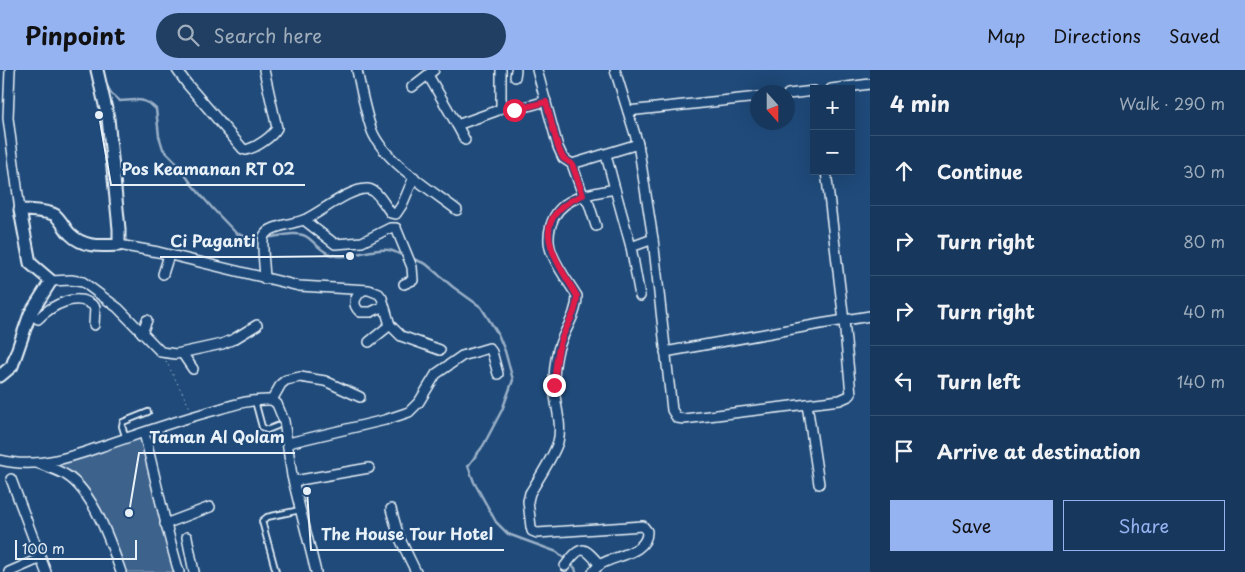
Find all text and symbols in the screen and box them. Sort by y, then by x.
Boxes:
search box [156,13,506,58]
text: Pinpoint [25,17,126,53]
icon: search [174,21,202,49]
text: Search here [214,21,322,49]
text: Map [987,22,1025,49]
text: Directions [1053,22,1141,49]
text: Saved [1169,22,1220,49]
north arrow [750,85,795,130]
map controls [810,85,855,175]
button: + [810,85,855,130]
text: 4 min [890,87,950,119]
text: Walk · 290 m [1119,91,1225,115]
route start [503,99,526,122]
button: − [810,130,855,175]
callout: Pos Keamanan RT 02 [111,154,305,185]
text: Pos Keamanan RT 02 [121,156,295,180]
icon: ahead [890,157,918,185]
text: Continue [937,157,1023,185]
text: 30 m [1183,159,1225,183]
callout: Ci Paganti [160,226,266,257]
icon: right [890,227,918,255]
text: Turn right [937,227,1035,255]
text: Ci Paganti [170,228,256,252]
text: 80 m [1183,229,1225,253]
icon: right [890,297,918,325]
text: Turn right [937,297,1035,325]
text: 40 m [1183,299,1225,323]
icon: left [890,367,918,395]
text: Turn left [937,367,1021,395]
text: 140 m [1177,369,1225,393]
route end [543,374,566,397]
callout: Taman Al Qolam [139,422,295,453]
text: Taman Al Qolam [149,424,285,448]
icon: arrive [890,437,918,465]
text: Arrive at destination [937,437,1141,465]
button: Save [890,500,1053,551]
button: Share [1063,500,1225,551]
callout: The House Tour Hotel [311,519,504,550]
text: The House Tour Hotel [321,521,493,545]
scale bar [15,537,138,560]
text: 100 m [22,538,65,559]

